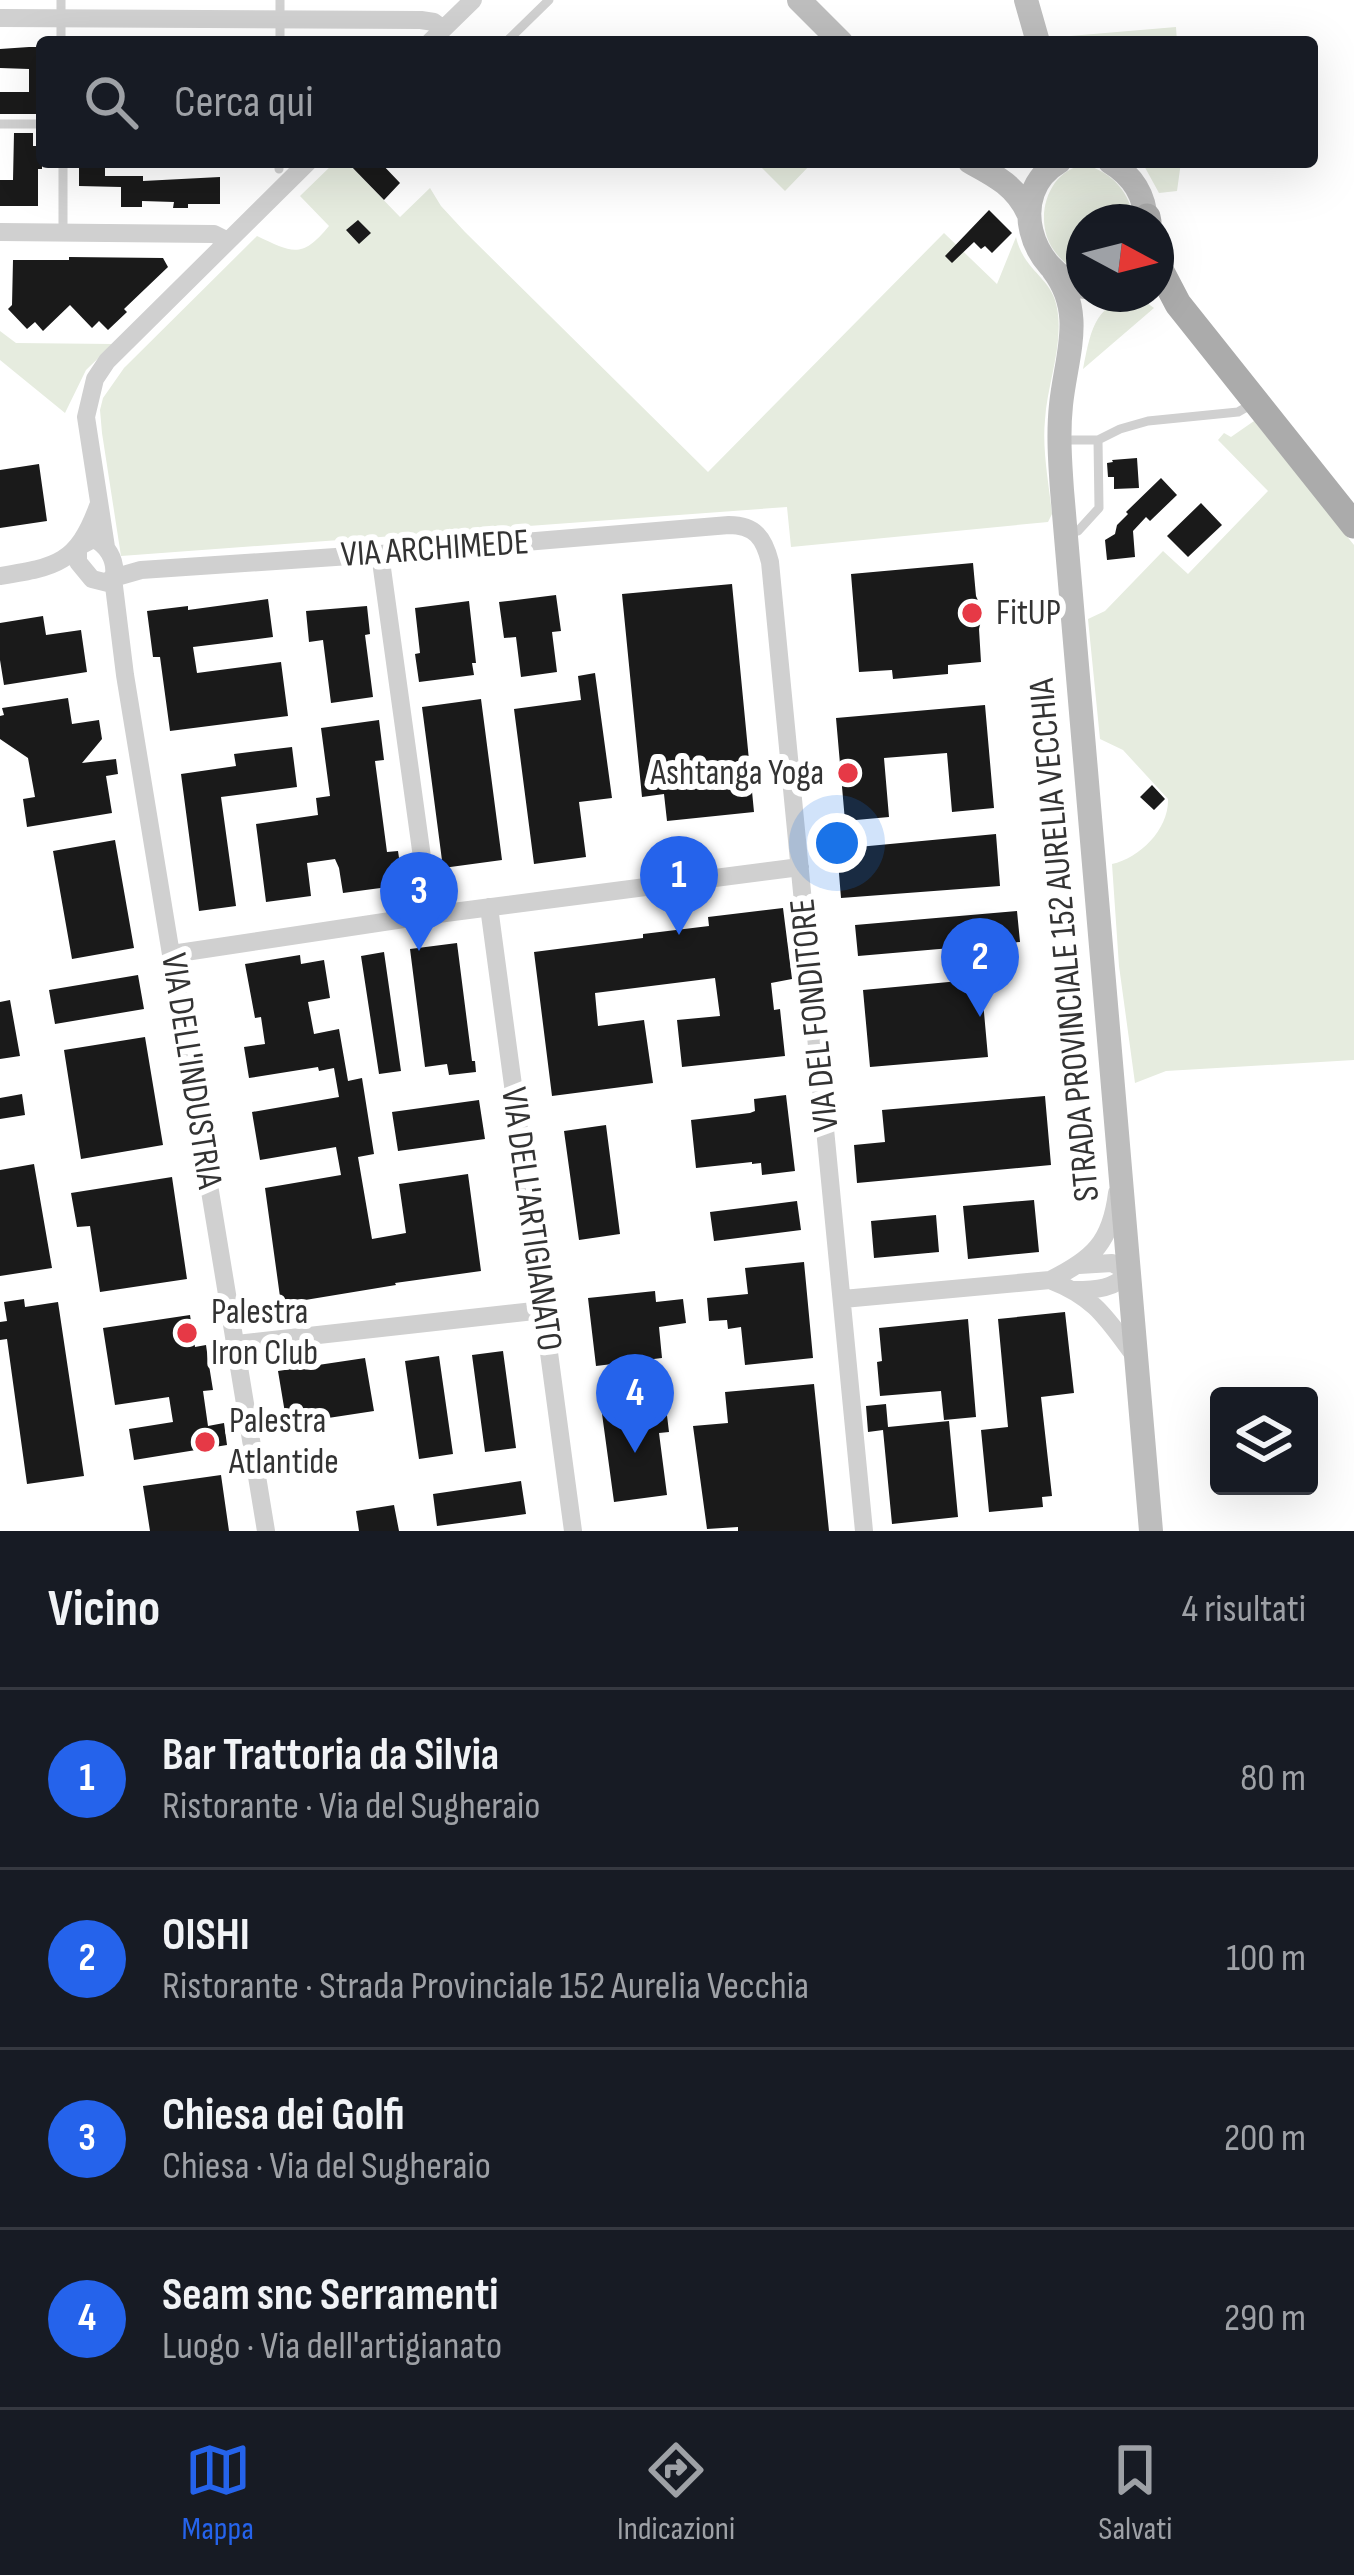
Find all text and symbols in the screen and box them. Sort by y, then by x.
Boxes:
search box [36,36,1318,168]
icon: search [78,69,144,135]
text: Cerca qui [174,75,314,130]
north arrow [1066,204,1174,312]
street label: VIA ARCHIMEDE [340,521,530,577]
place label: FitUP [996,592,1061,635]
marker: FitUP [959,600,985,626]
street label: STRADA PROVINCIALE 152 AURELIA VECCHIA [1021,676,1109,1203]
place label: Ashtanga Yoga [650,752,824,795]
marker: Ashtanga Yoga [835,760,861,786]
your location [807,813,867,873]
pin: 1 [640,836,718,935]
pin: 3 [380,852,458,951]
street label: VIA DEL FONDITORE [781,896,849,1134]
pin: 2 [941,918,1019,1017]
street label: VIA DELL'INDUSTRIA [151,950,231,1192]
street label: VIA DELL'ARTIGIANATO [491,1085,571,1353]
place label: Palestra Iron Club [211,1291,318,1375]
marker: Palestra Iron Club [174,1320,200,1346]
pin: 4 [596,1354,674,1453]
map controls [1210,1387,1318,1495]
button: layers [1210,1387,1318,1495]
place label: Palestra Atlantide [228,1400,339,1484]
marker: Palestra Atlantide [192,1429,218,1455]
text: Vicino [48,1579,160,1640]
text: 4 risultati [1182,1586,1306,1633]
text: Bar Trattoria da Silvia [162,1728,499,1783]
text: 1 [79,1755,95,1802]
text: 80 m [1240,1755,1306,1802]
text: Ristorante · Via del Sugheraio [162,1783,540,1830]
text: OISHI [162,1908,250,1963]
text: 2 [78,1935,96,1982]
text: 100 m [1226,1935,1306,1982]
text: Ristorante · Strada Provinciale 152 Aurelia Vecchia [162,1963,809,2010]
text: Chiesa dei Golfi [162,2088,405,2143]
text: 3 [78,2115,96,2162]
text: 200 m [1224,2115,1306,2162]
text: Chiesa · Via del Sugheraio [162,2143,491,2190]
text: Seam snc Serramenti [162,2268,499,2323]
text: 4 [78,2295,96,2342]
text: 290 m [1224,2295,1306,2342]
text: Luogo · Via dell'artigianato [162,2323,502,2370]
tab: Mappa [182,2437,254,2549]
tab: Indicazioni [617,2437,735,2549]
tab: Salvati [1098,2437,1172,2549]

